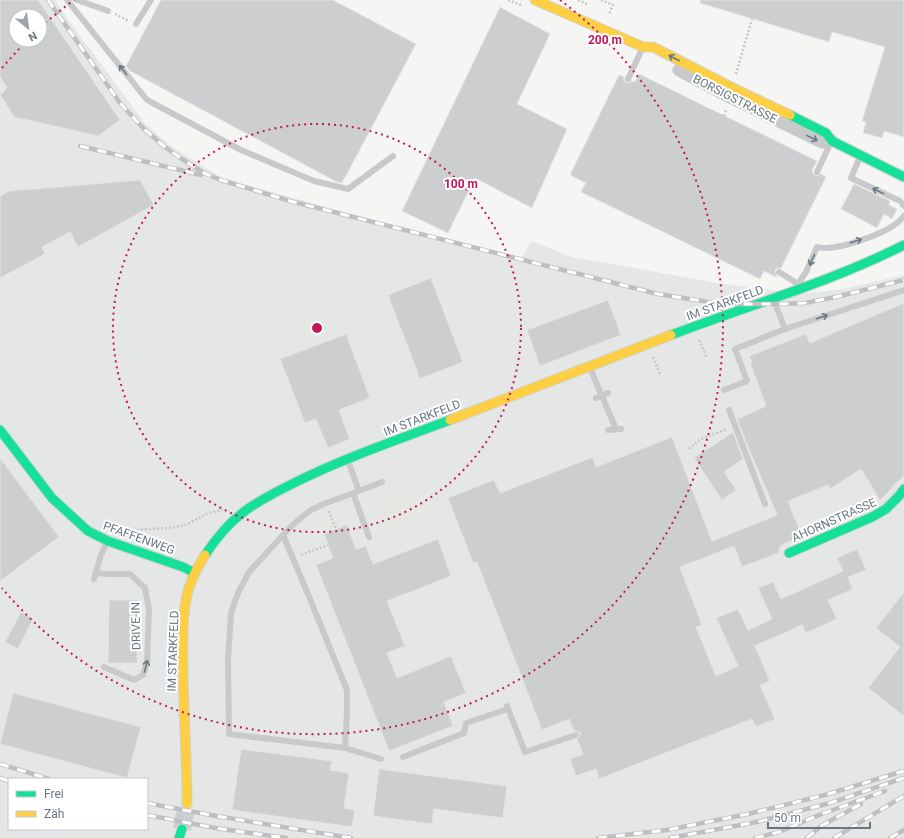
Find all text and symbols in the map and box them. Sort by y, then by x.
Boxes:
north arrow [8,8,48,48]
text: N [26,29,39,44]
text: 200 m [588,33,622,47]
one-way arrow [669,54,681,61]
one-way arrow [118,64,127,75]
street label: BORSIGSTRASSE [691,72,779,126]
one-way arrow [806,134,818,142]
text: 100 m [444,177,478,191]
one-way arrow [873,187,885,194]
one-way arrow [849,237,861,245]
one-way arrow [808,253,815,265]
street label: IM STARKFELD [685,283,766,323]
one-way arrow [815,313,828,320]
centre of rings [310,321,324,335]
street label: IM STARKFELD [382,397,462,439]
street label: AHORNSTRASSE [790,495,879,545]
street label: PFAFFENWEG [101,519,177,557]
street label: DRIVE-IN [129,602,143,650]
street label: IM STARKFELD [165,610,181,692]
one-way arrow [142,659,150,672]
legend [8,778,148,830]
text: Frei [44,787,64,801]
scale bar [768,804,870,830]
text: Zäh [44,807,64,821]
text: 50 m [774,811,801,825]

